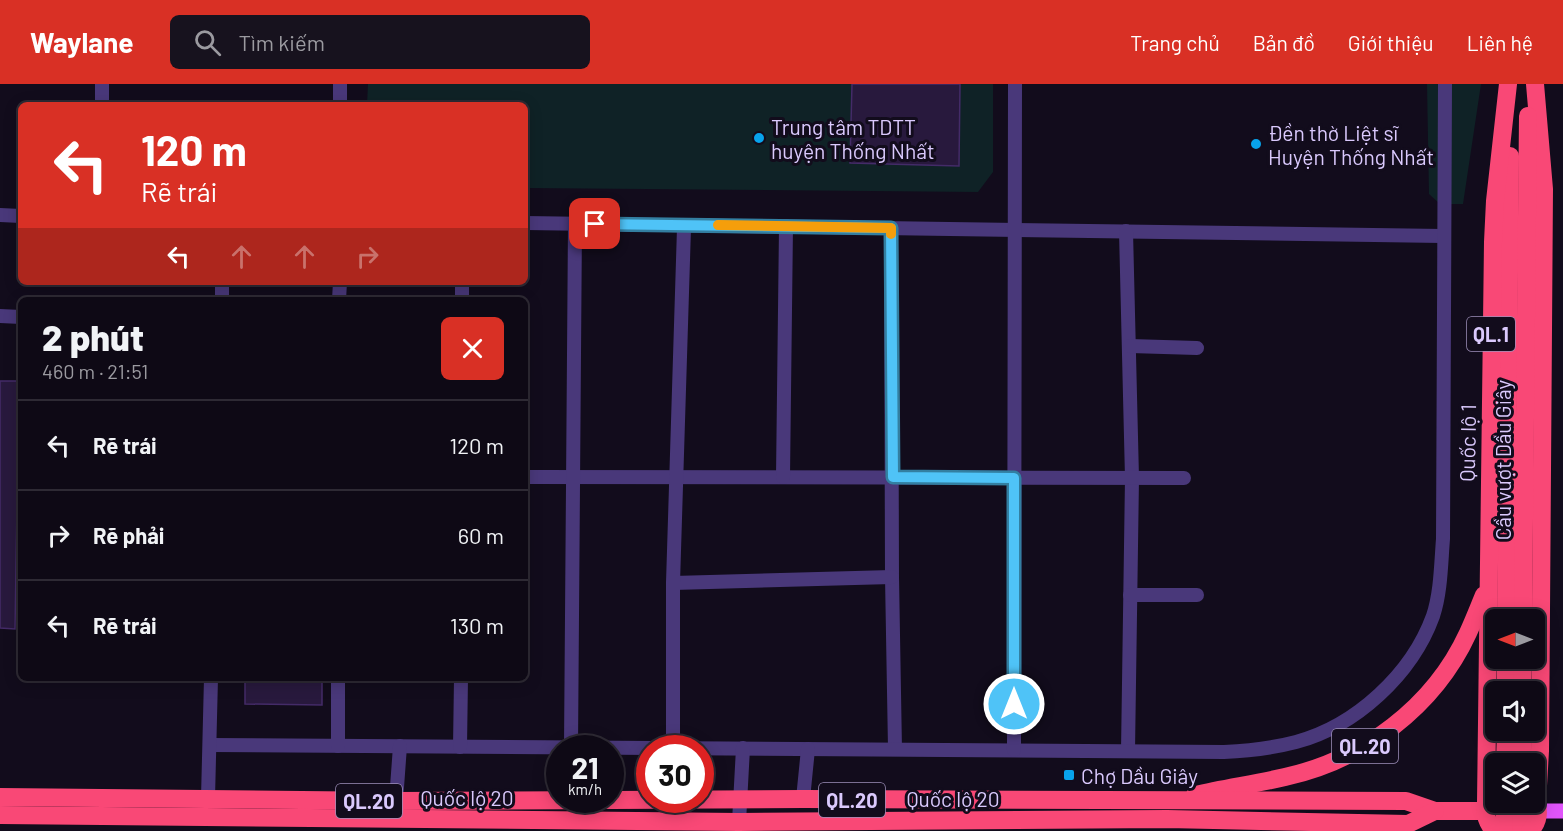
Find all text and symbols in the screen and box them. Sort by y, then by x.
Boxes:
search box [170,15,590,69]
text: Waylane [30,25,134,59]
icon: search [191,26,224,59]
text: Tìm kiếm [239,29,325,55]
text: Trang chủ [1130,30,1220,55]
text: Bản đồ [1253,30,1315,55]
text: Giới thiệu [1348,30,1434,55]
text: Liên hệ [1467,30,1533,55]
place label: Trung tâm TDTT huyện Thống Nhất [771,114,935,163]
place label: Đền thờ Liệt sĩ Huyện Thống Nhất [1268,120,1434,169]
text: 120 m [141,124,247,174]
icon: left [42,126,120,204]
marker: Trung tâm TDTT huyện Thống Nhất [752,131,766,145]
marker: Đền thờ Liệt sĩ Huyện Thống Nhất [1249,137,1263,151]
text: Rẽ trái [141,175,218,207]
pin [569,198,620,249]
icon: arrive [578,207,611,240]
icon: left [162,240,195,273]
icon: ahead [225,240,258,273]
icon: ahead [288,240,321,273]
icon: right [351,240,384,273]
text: 2 phút [42,315,144,358]
button: close [441,317,504,380]
road number: QL.1 [1467,317,1515,351]
text: 460 m · 21:51 [42,359,148,383]
street label: Cầu vượt Dầu Giây [1490,379,1515,540]
street label: Quốc lộ 1 [1454,404,1480,482]
icon: left [42,429,75,462]
text: Rẽ trái [93,432,157,458]
text: 120 m [449,432,504,458]
icon: right [42,519,75,552]
text: Rẽ phải [93,522,164,548]
text: 60 m [458,522,504,548]
icon: left [42,609,75,642]
north arrow [1485,609,1545,669]
map controls [1485,609,1545,813]
text: Rẽ trái [93,612,157,638]
text: 130 m [450,612,504,638]
position arrow [982,672,1046,736]
button: sound [1485,681,1545,741]
road number: QL.20 [1332,729,1398,763]
speed limit sign: 30 [636,735,714,813]
text: 21 [571,749,599,785]
button: layers [1485,753,1545,813]
place label: Chợ Dầu Giây [1081,763,1198,788]
marker: Chợ Dầu Giây [1062,768,1076,782]
text: km/h [568,780,602,798]
road number: QL.20 [819,783,885,817]
road number: QL.20 [336,784,402,818]
street label: Quốc lộ 20 [420,785,514,810]
street label: Quốc lộ 20 [906,786,1000,811]

